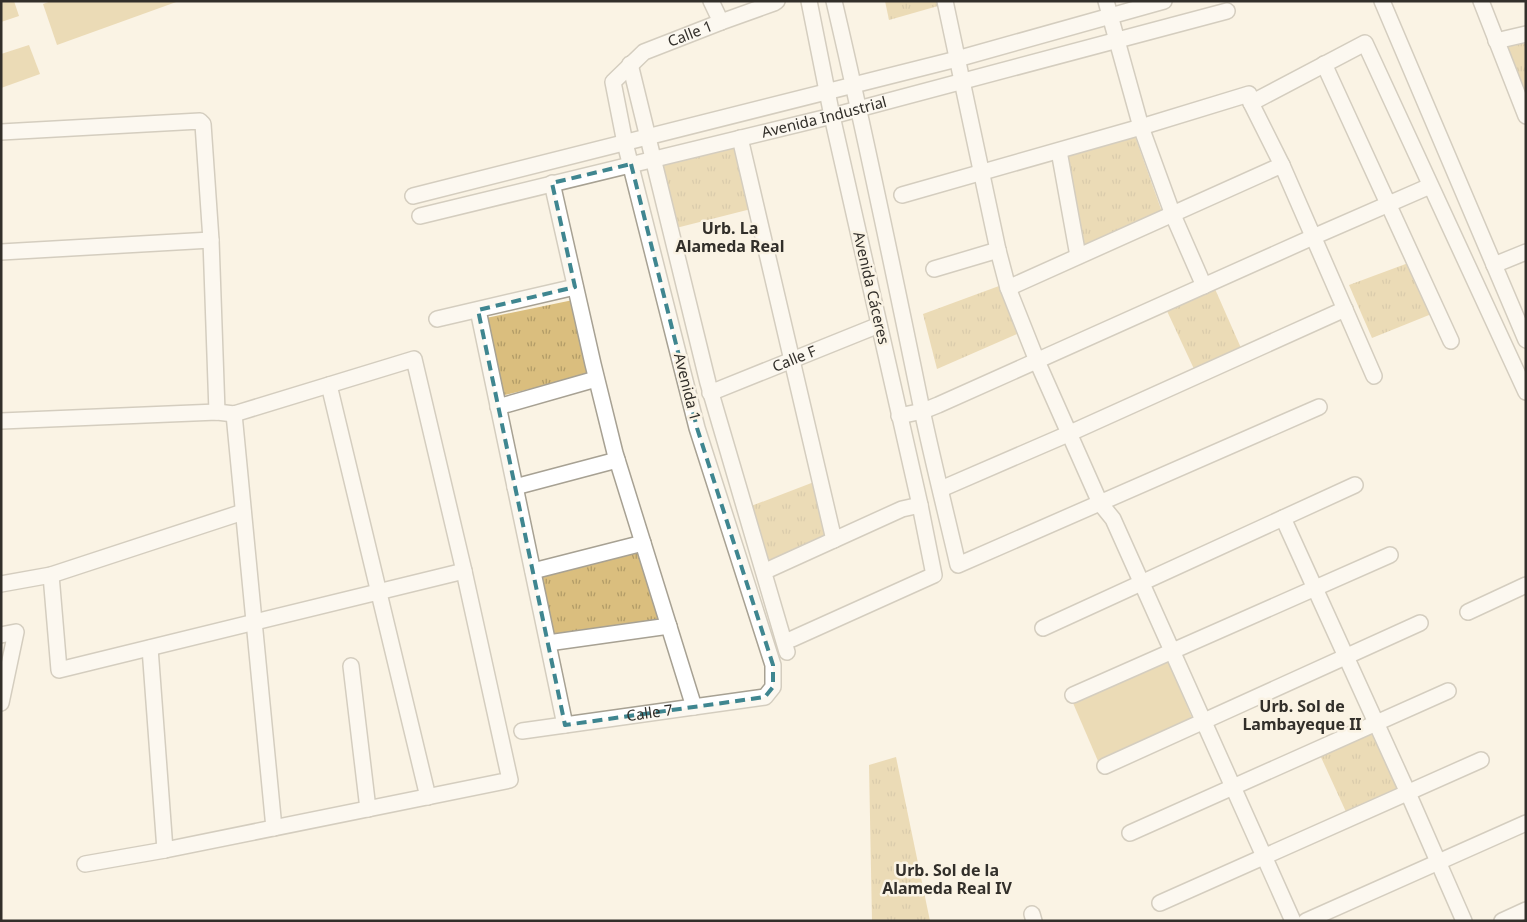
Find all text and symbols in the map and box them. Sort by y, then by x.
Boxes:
street label: Calle 1 [665,15,715,51]
street label: Avenida Industrial [759,91,889,142]
district label: Urb. La Alameda Real [676,217,784,257]
street label: Avenida Cáceres [849,229,895,346]
street label: Calle F [769,340,819,376]
street label: Avenida 1 [670,351,706,423]
district label: Urb. Sol de Lambayeque II [1242,695,1362,735]
street label: Calle 7 [625,699,674,725]
district label: Urb. Sol de la Alameda Real IV [882,859,1012,899]

